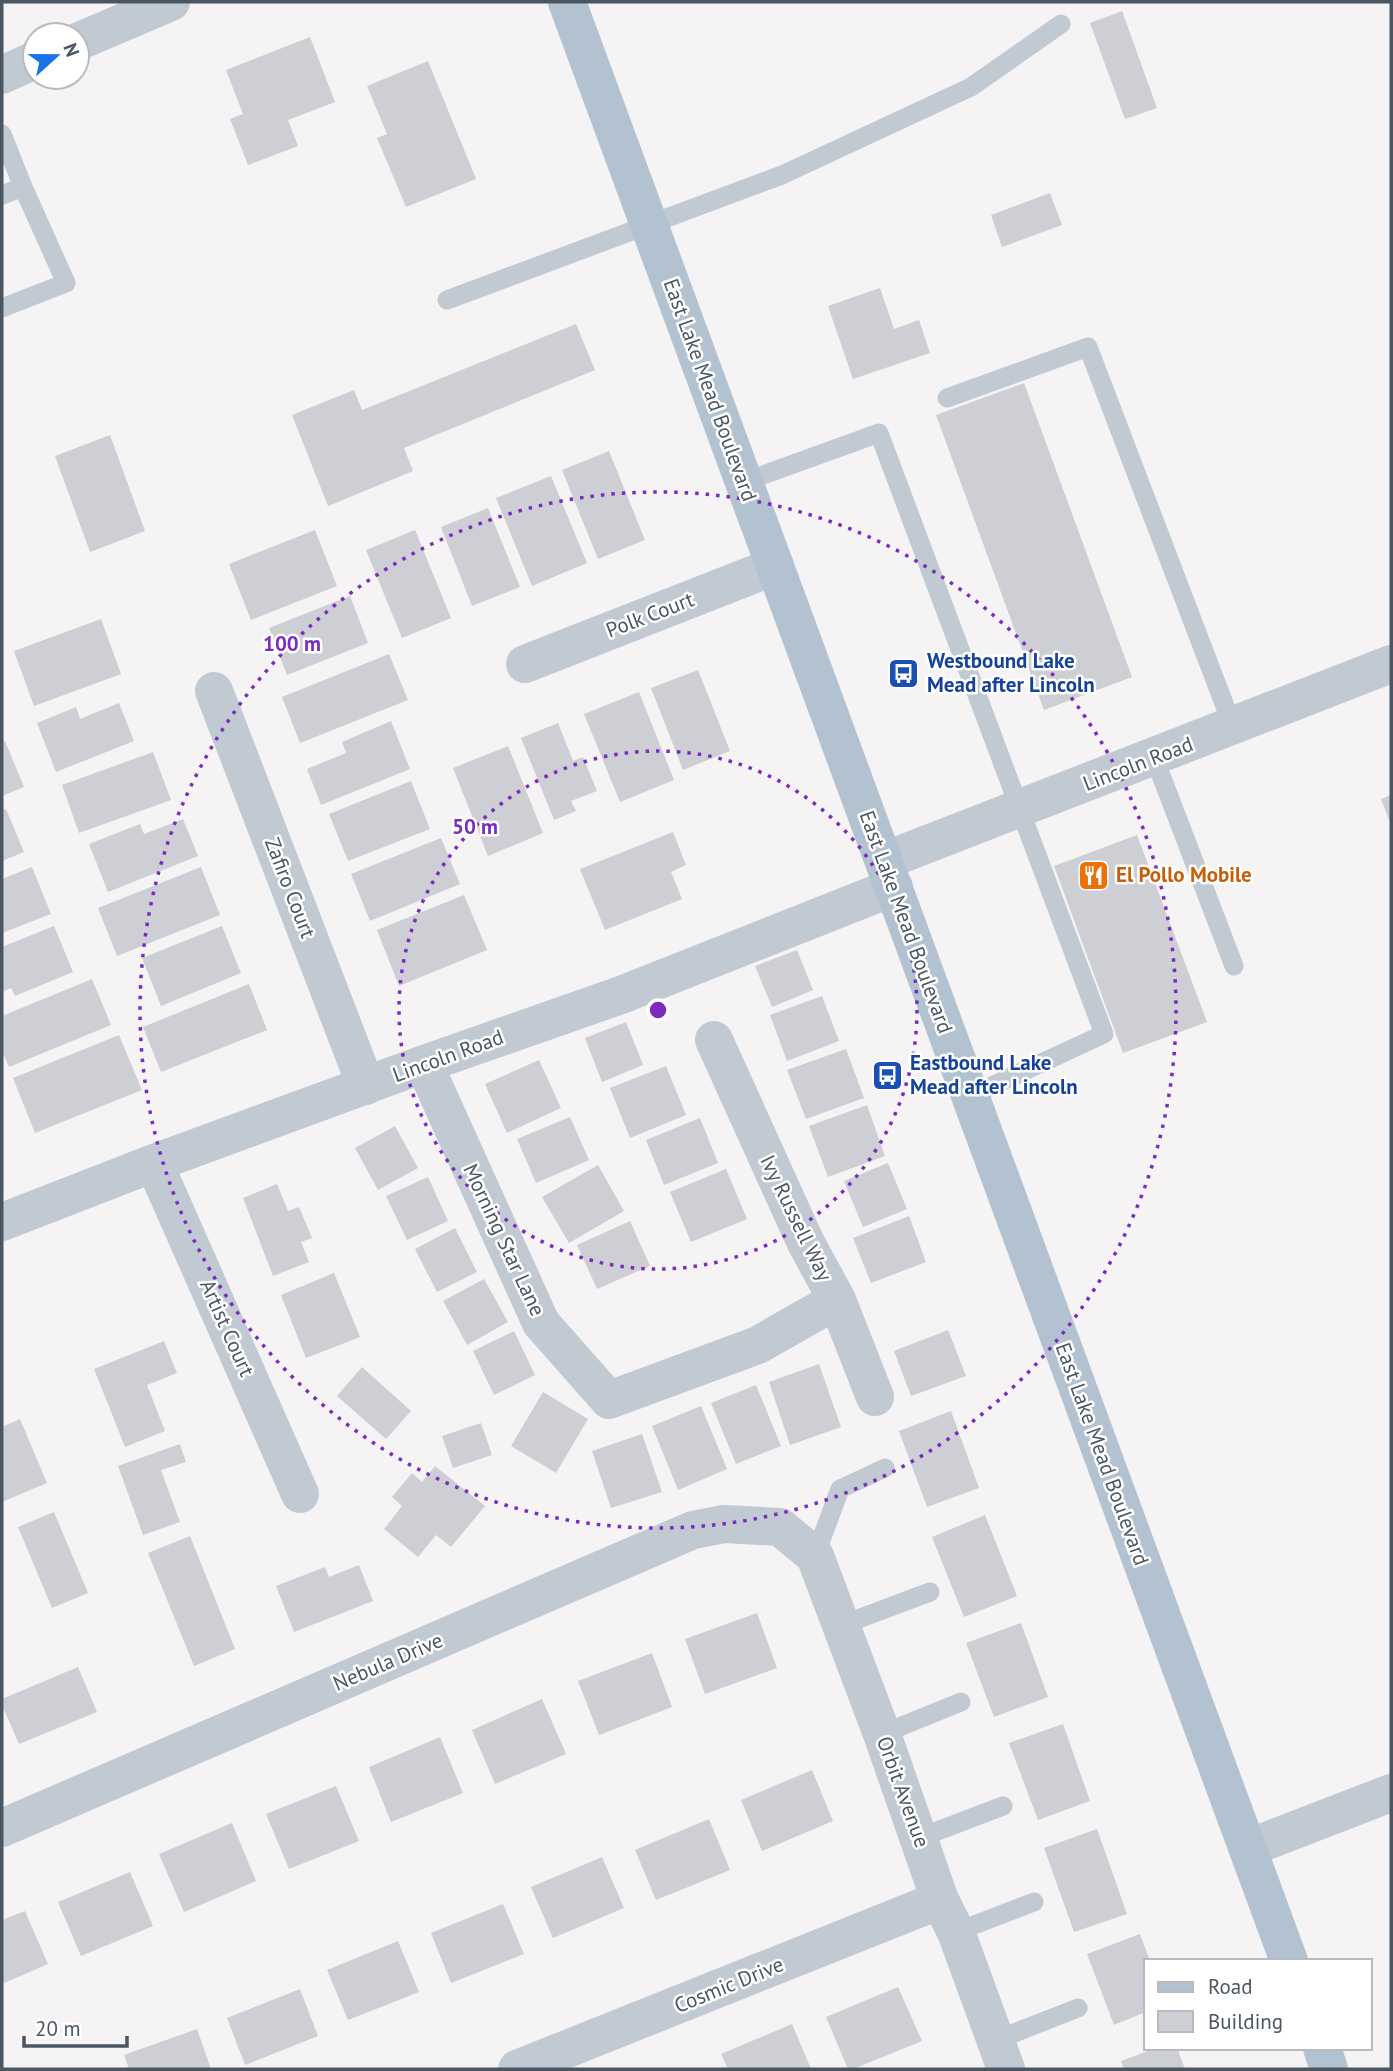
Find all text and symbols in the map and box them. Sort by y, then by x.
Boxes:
north arrow [21,21,91,91]
text: N [58,40,85,60]
street label: East Lake Mead Boulevard [658,275,763,505]
street label: Polk Court [602,585,698,644]
text: 100 m [263,630,321,657]
place label: Westbound Lake Mead after Lincoln [927,647,1095,698]
bus stop icon: Westbound Lake Mead after Lincoln [887,656,921,690]
street label: Lincoln Road [1079,730,1197,797]
street label: East Lake Mead Boulevard [854,807,959,1037]
text: 50 m [452,813,498,840]
street label: Zafiro Court [259,834,322,942]
restaurant icon: El Pollo Mobile [1076,858,1110,892]
place label: El Pollo Mobile [1116,861,1252,888]
centre of rings [646,998,670,1022]
street label: Lincoln Road [389,1023,507,1088]
place label: Eastbound Lake Mead after Lincoln [910,1049,1078,1100]
bus stop icon: Eastbound Lake Mead after Lincoln [870,1058,904,1092]
street label: Ivy Russell Way [754,1150,839,1286]
street label: Morning Star Lane [457,1159,552,1320]
street label: Artist Court [194,1275,261,1380]
street label: East Lake Mead Boulevard [1050,1339,1155,1569]
street label: Nebula Drive [329,1626,447,1697]
street label: Orbit Avenue [871,1733,936,1851]
street label: Cosmic Drive [670,1950,787,2019]
legend [1144,1959,1372,2050]
text: Road [1208,1973,1252,2000]
scale bar [24,2004,128,2048]
text: Building [1208,2008,1283,2035]
text: 20 m [35,2015,81,2042]

